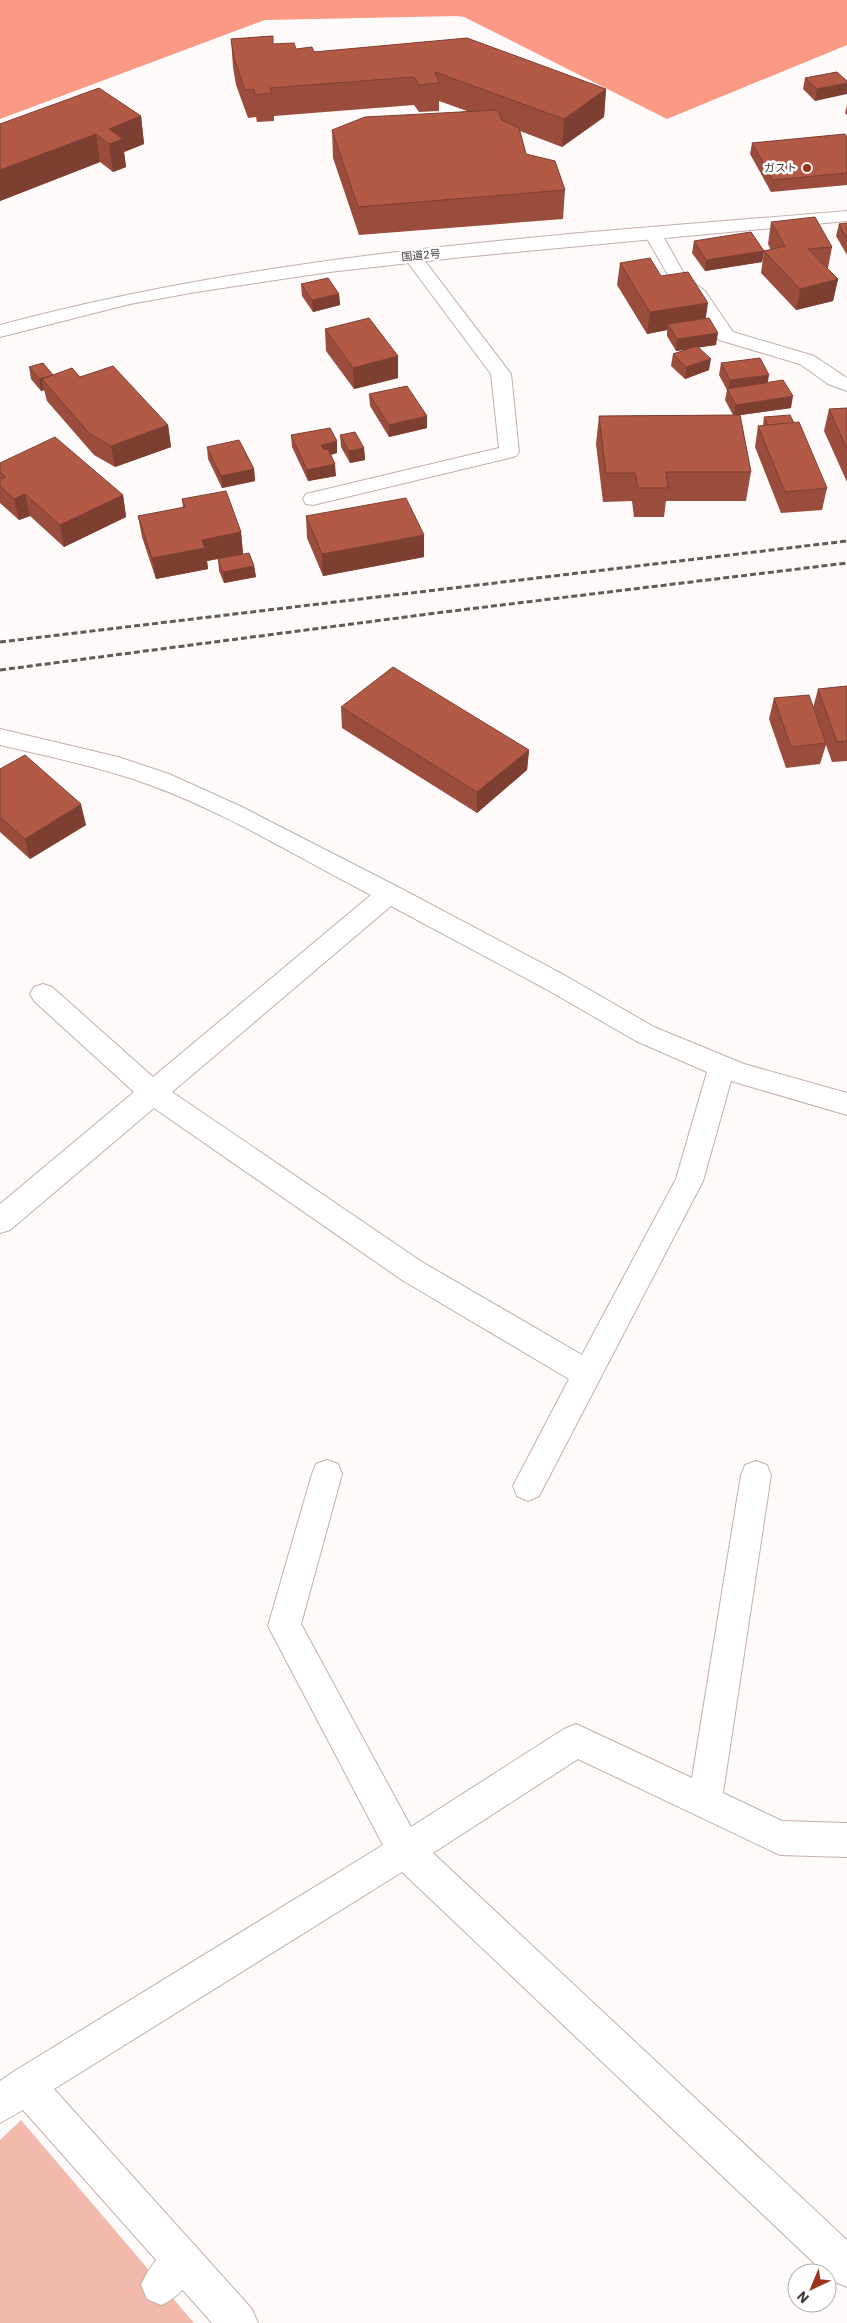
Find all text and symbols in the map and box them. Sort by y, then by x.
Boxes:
place label: ガスト [764,161,797,175]
marker: ガスト [801,162,813,174]
street label: 国道2号 [401,246,441,264]
north arrow [787,2263,837,2313]
text: N [793,2287,813,2307]

